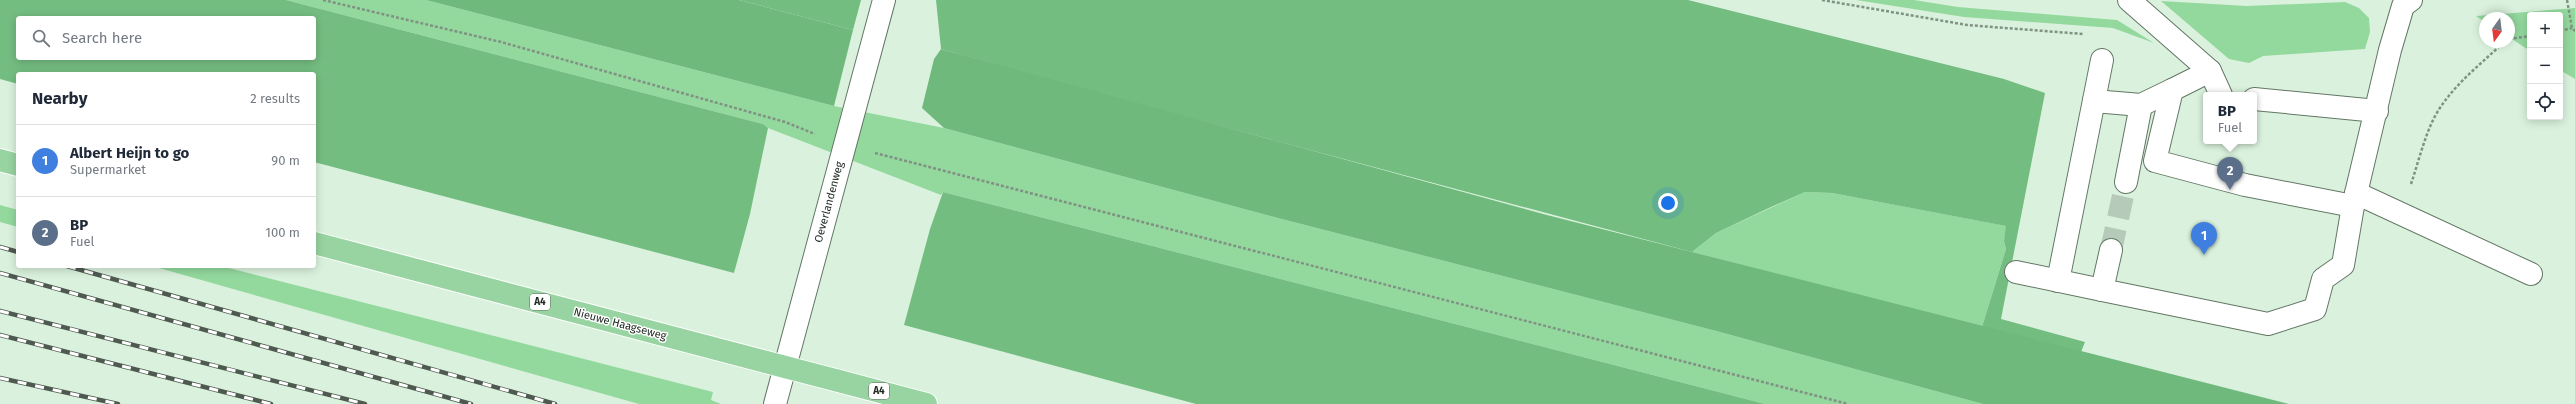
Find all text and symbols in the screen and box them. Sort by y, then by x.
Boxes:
north arrow [2479,12,2515,48]
map controls [2527,12,2563,120]
button: + [2527,12,2563,48]
search box [16,16,316,60]
icon: search [30,27,52,49]
text: Search here [62,29,142,47]
button: − [2527,48,2563,84]
button: locate [2527,84,2563,120]
text: Nearby [32,88,87,109]
text: 2 results [250,91,300,106]
popup [2203,92,2257,144]
text: BP [2218,102,2236,120]
text: Fuel [2218,120,2242,135]
text: Albert Heijn to go [70,144,189,162]
text: 1 [42,153,48,168]
text: 90 m [271,153,300,168]
pin: 2 [2217,157,2243,190]
street label: Oeverlandenweg [812,160,846,244]
text: Supermarket [70,162,146,177]
your location [1658,193,1678,213]
text: BP [70,216,88,234]
pin: 1 [2191,222,2217,255]
text: 2 [42,225,48,240]
text: 100 m [265,225,300,240]
text: Fuel [70,234,94,249]
road number: A4 [530,294,550,310]
street label: Nieuwe Haagseweg [572,305,668,343]
road number: A4 [869,383,889,399]

